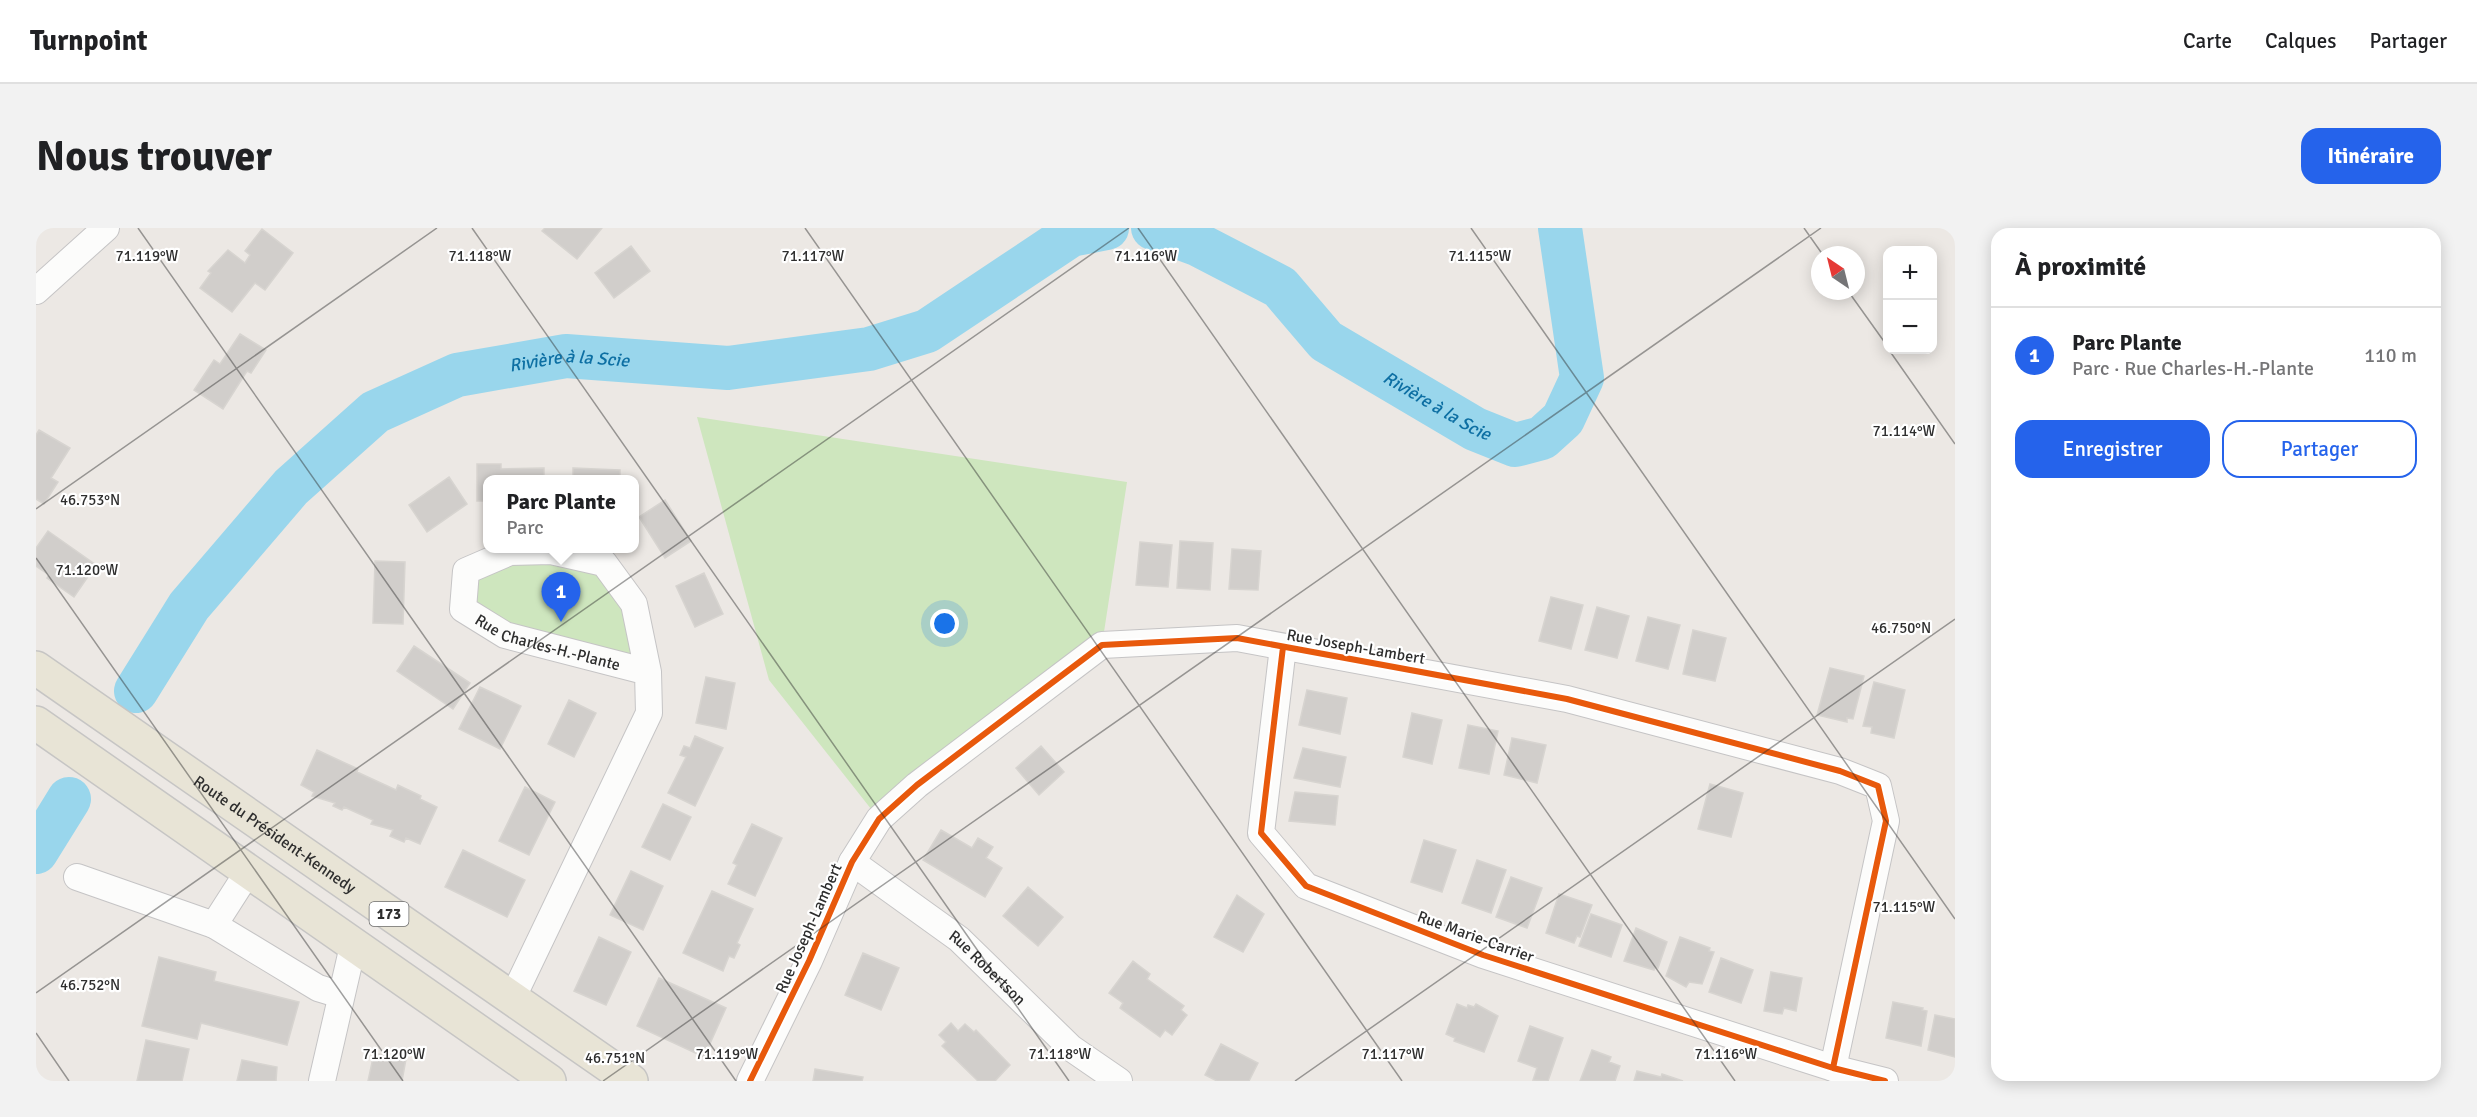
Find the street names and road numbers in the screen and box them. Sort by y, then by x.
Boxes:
street label: Rue Charles-H.-Plante [471,610,622,675]
street label: Rue Joseph-Lambert [1285,625,1427,669]
street label: Route du Président-Kennedy [189,771,360,898]
street label: Rue Joseph-Lambert [771,860,847,996]
road number: 173 [370,902,408,926]
street label: Rue Marie-Carrier [1415,907,1537,967]
street label: Rue Robertson [945,926,1030,1010]

